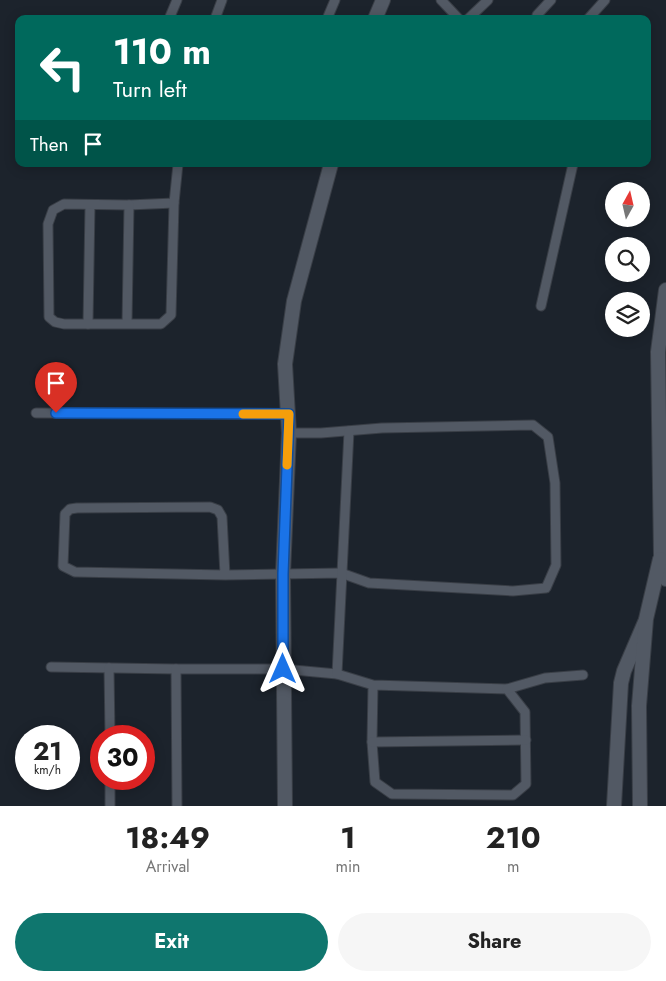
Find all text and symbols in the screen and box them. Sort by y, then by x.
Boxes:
text: 110 m [113,27,211,77]
icon: left [30,35,95,100]
text: Turn left [113,73,187,105]
icon: arrive [79,130,107,158]
text: Then [30,131,69,158]
north arrow [605,182,650,228]
map controls [605,182,650,337]
button: search [605,237,650,282]
button: layers [605,292,650,337]
pin [35,362,77,413]
icon: arrive [42,369,70,397]
position arrow [256,642,308,694]
speed limit sign: 30 [90,725,155,790]
text: 21 [33,733,62,769]
text: km/h [34,761,61,779]
text: 18:49 [125,816,210,859]
text: 1 [340,816,356,859]
text: 210 [486,816,541,859]
text: Arrival [146,855,190,878]
text: min [335,855,360,878]
text: m [507,855,519,878]
button: Exit [15,913,328,971]
button: Share [338,913,651,971]

